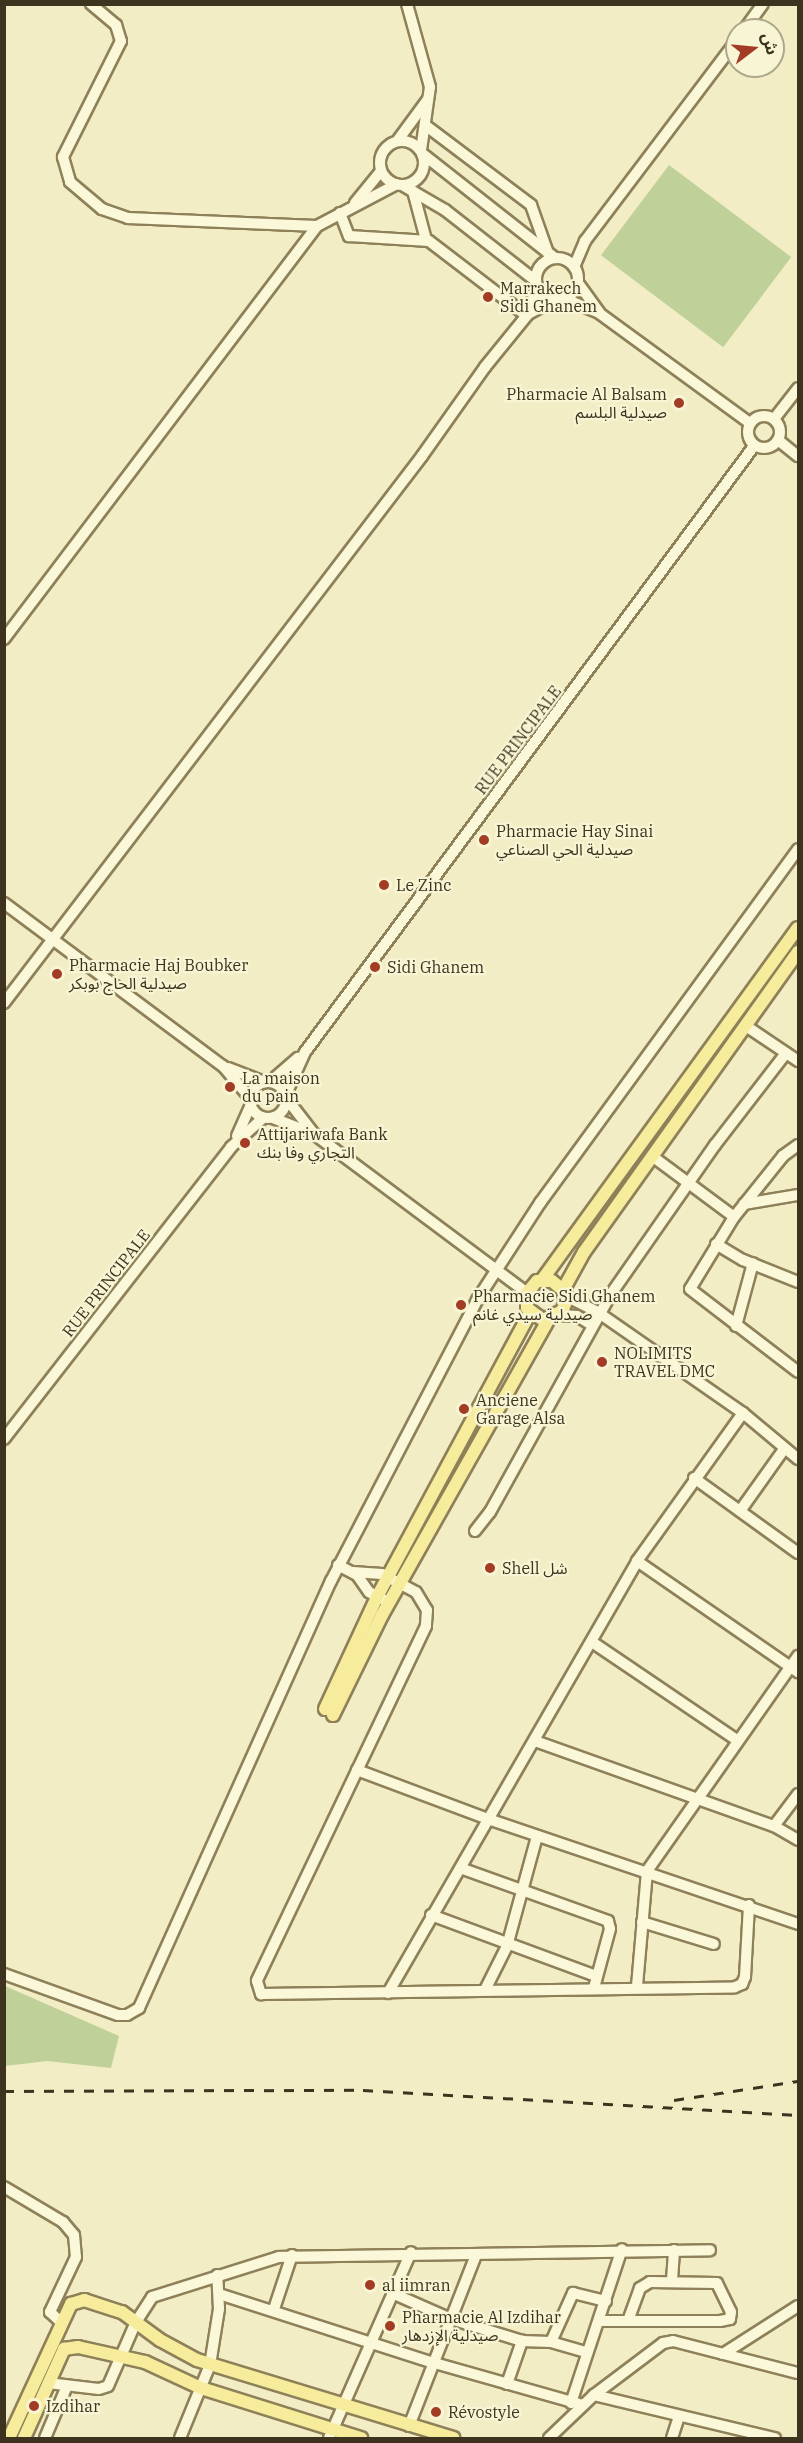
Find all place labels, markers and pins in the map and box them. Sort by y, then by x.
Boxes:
place label: Marrakech Sidi Ghanem [500,278,597,316]
marker: Marrakech Sidi Ghanem [481,290,495,304]
place label: Pharmacie Al Balsam صيدلية البلسم [506,384,667,422]
marker: Pharmacie Al Balsam صيدلية البلسم [672,396,686,410]
place label: Pharmacie Hay Sinai صيدلية الحي الصناعي [496,821,653,859]
marker: Pharmacie Hay Sinai صيدلية الحي الصناعي [477,833,491,847]
place label: Le Zinc [396,875,452,895]
marker: Le Zinc [377,878,391,892]
place label: Pharmacie Haj Boubker صيدلية الحاج بوبكر [69,955,248,993]
place label: Sidi Ghanem [387,957,484,977]
marker: Sidi Ghanem [368,960,382,974]
marker: Pharmacie Haj Boubker صيدلية الحاج بوبكر [50,967,64,981]
place label: La maison du pain [242,1068,320,1106]
marker: La maison du pain [223,1080,237,1094]
place label: Attijariwafa Bank التجاري وفا بنك [257,1124,388,1162]
marker: Attijariwafa Bank التجاري وفا بنك [238,1136,252,1150]
place label: Pharmacie Sidi Ghanem صيدلية سيدي غانم [473,1286,656,1324]
marker: Pharmacie Sidi Ghanem صيدلية سيدي غانم [454,1298,468,1312]
place label: NOLIMITS TRAVEL DMC [614,1343,715,1381]
marker: NOLIMITS TRAVEL DMC [595,1355,609,1369]
place label: Anciene Garage Alsa [476,1390,565,1428]
marker: Anciene Garage Alsa [457,1402,471,1416]
place label: Shell شل [502,1558,568,1578]
marker: Shell شل [483,1561,497,1575]
place label: al iimran [382,2275,451,2295]
marker: al iimran [363,2278,377,2292]
place label: Pharmacie Al Izdihar صيدلية الإزدهار [402,2307,561,2345]
marker: Pharmacie Al Izdihar صيدلية الإزدهار [383,2319,397,2333]
place label: Izdihar [46,2396,100,2416]
marker: Izdihar [27,2399,41,2413]
place label: Révostyle [448,2402,520,2422]
marker: Révostyle [429,2405,443,2419]

